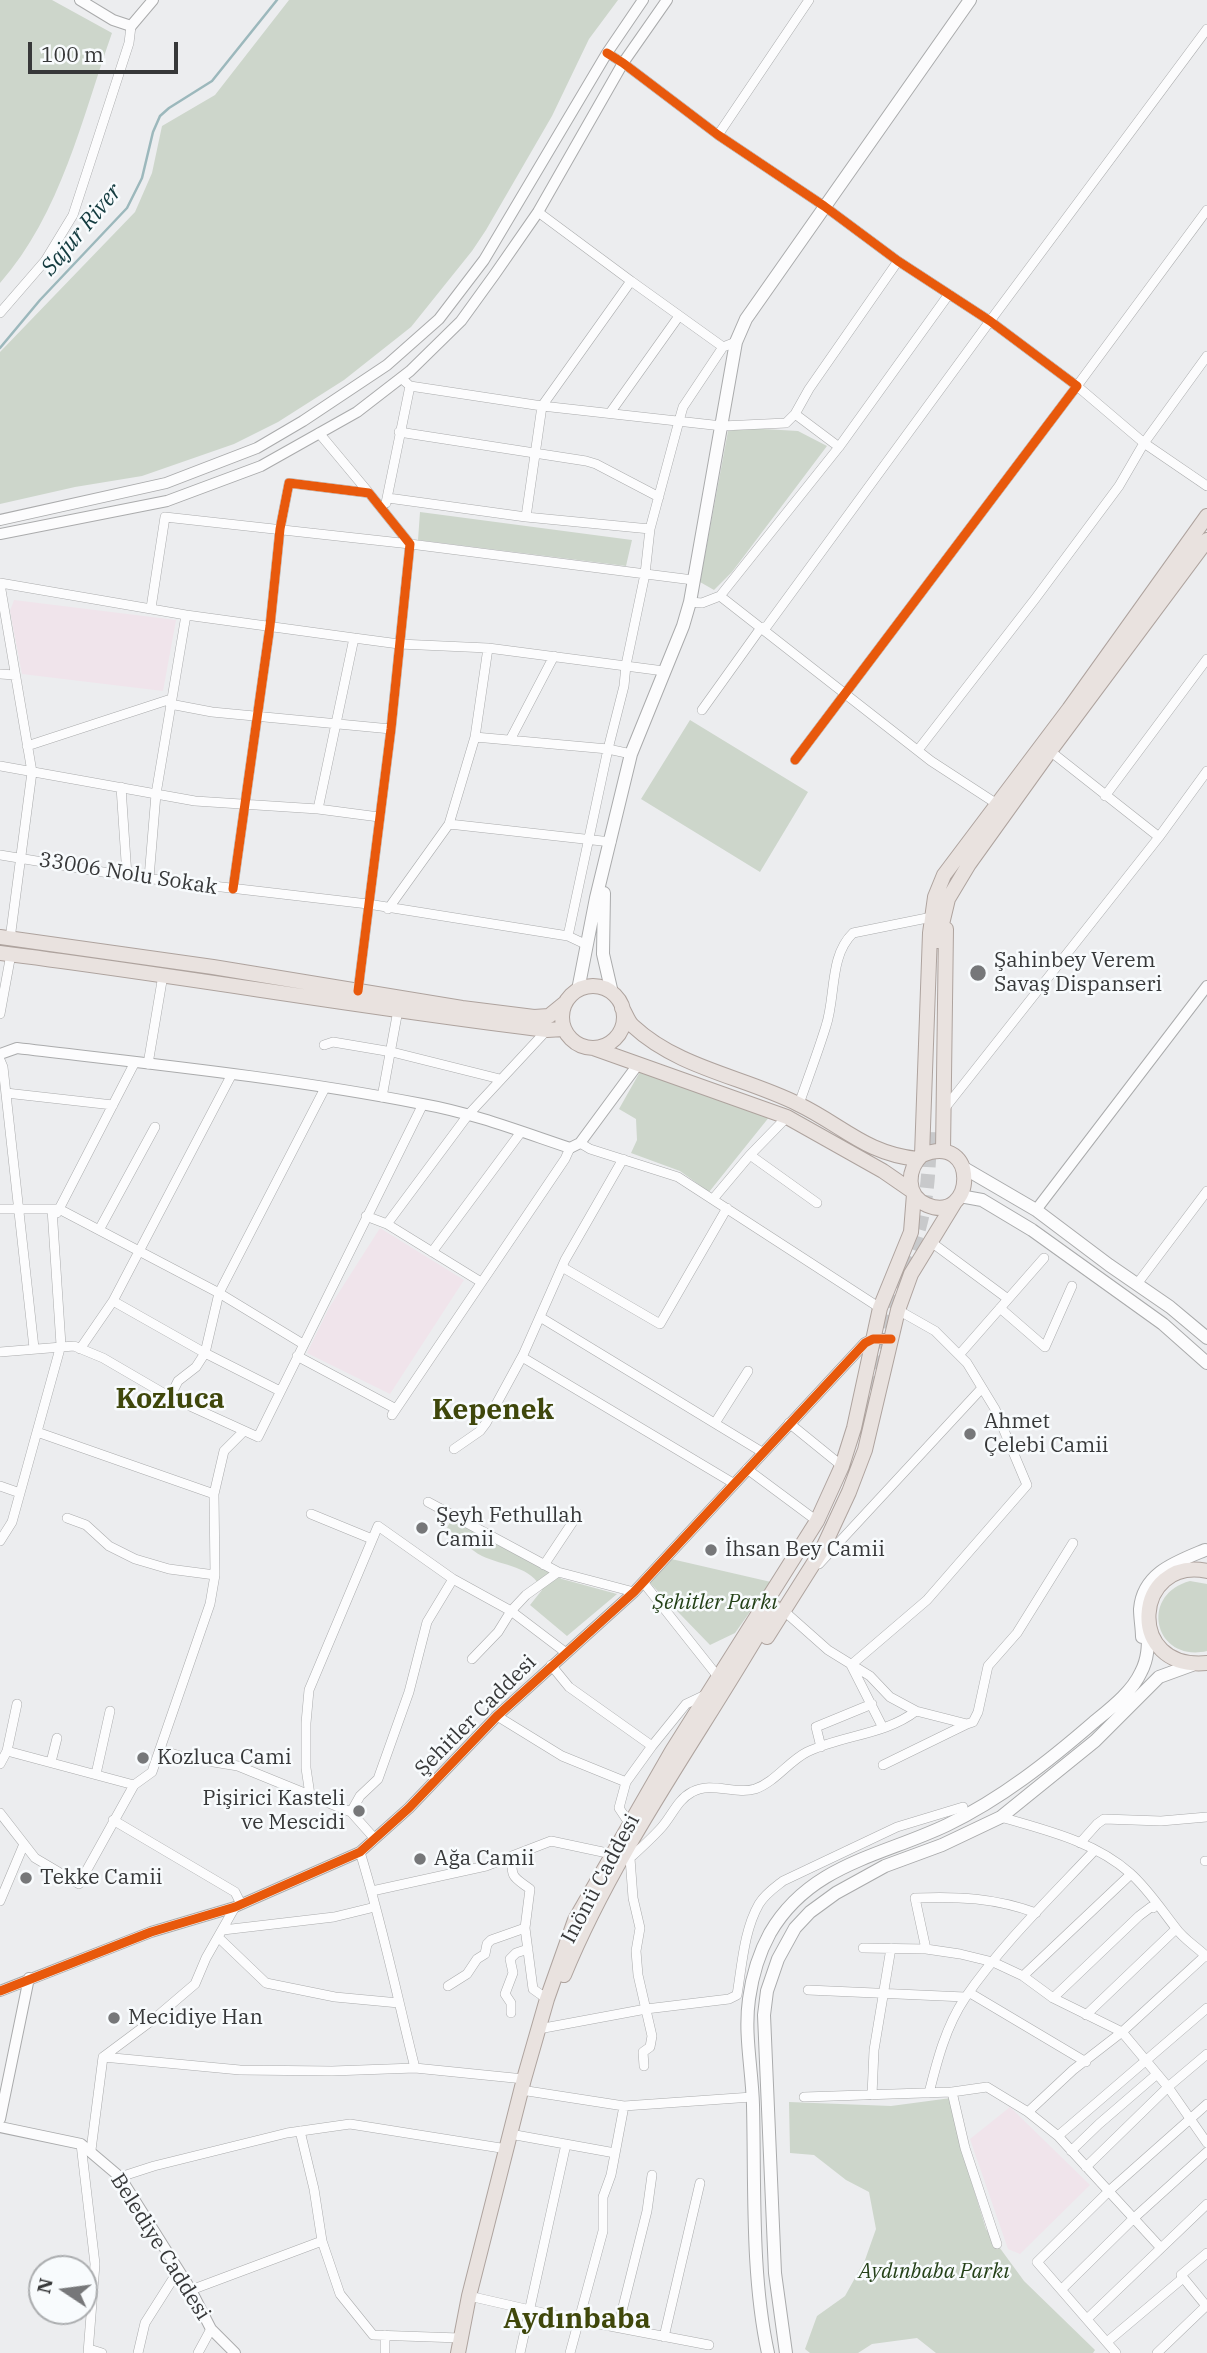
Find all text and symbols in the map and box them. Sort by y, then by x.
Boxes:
scale bar [32,28,182,72]
text: 100 m [41,40,104,68]
water label: Sajur River [36,179,128,281]
street label: 33006 Nolu Sokak [37,847,219,901]
place label: Şahinbey Verem Savaş Dispanseri [994,948,1162,998]
marker: Şahinbey Verem Savaş Dispanseri [968,963,988,983]
district label: Kozluca [115,1383,225,1417]
district label: Kepenek [432,1394,554,1428]
place label: Ahmet Çelebi Camii [984,1409,1108,1459]
marker: Ahmet Çelebi Camii [962,1426,978,1442]
place label: Şeyh Fethullah Camii [436,1503,583,1553]
marker: Şeyh Fethullah Camii [414,1520,430,1536]
place label: İhsan Bey Camii [725,1537,885,1563]
marker: İhsan Bey Camii [703,1542,719,1558]
park label: Şehitler Parkı [652,1590,778,1616]
street label: Şehitler Caddesi [410,1650,542,1782]
place label: Kozluca Cami [157,1745,292,1771]
marker: Kozluca Cami [135,1750,151,1766]
place label: Pişirici Kasteli ve Mescidi [202,1786,345,1836]
marker: Pişirici Kasteli ve Mescidi [351,1803,367,1819]
street label: Inönü Caddesi [556,1810,646,1948]
place label: Ağa Camii [434,1846,534,1872]
marker: Ağa Camii [412,1851,428,1867]
place label: Tekke Camii [40,1865,162,1891]
marker: Tekke Camii [18,1870,34,1886]
place label: Mecidiye Han [128,2005,263,2031]
marker: Mecidiye Han [106,2010,122,2026]
street label: Belediye Caddesi [105,2169,215,2325]
north arrow [28,2255,98,2325]
park label: Aydınbaba Parkı [858,2259,1010,2285]
text: N [31,2276,58,2296]
district label: Aydınbaba [503,2303,651,2337]

